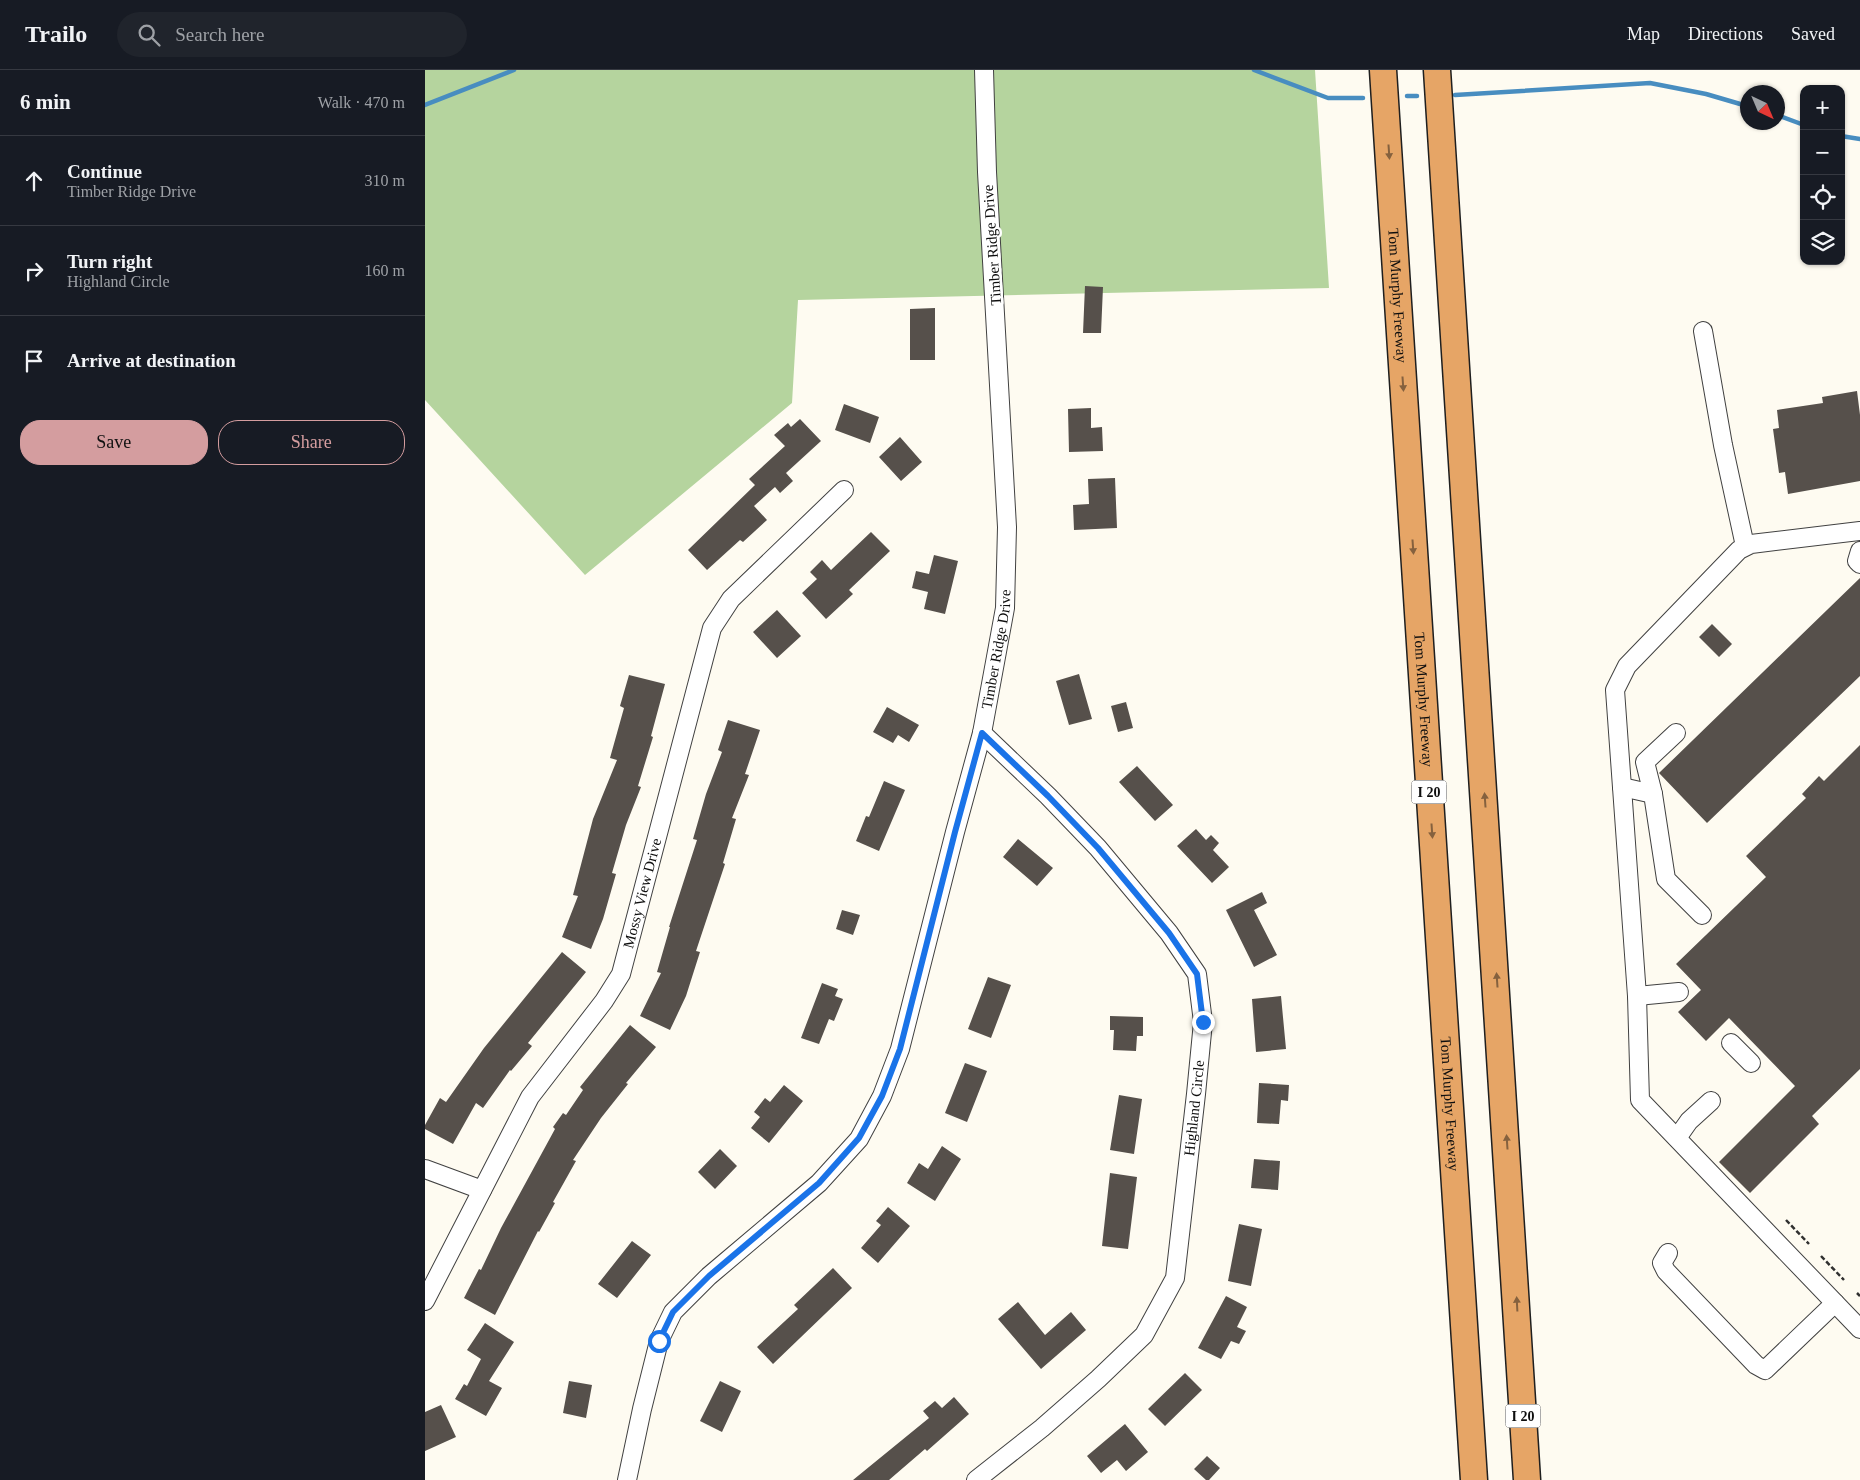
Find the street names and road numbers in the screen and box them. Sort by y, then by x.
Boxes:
street label: Timber Ridge Drive [980,184,1004,306]
street label: Tom Murphy Freeway [1385,228,1410,364]
street label: Timber Ridge Drive [979,589,1013,710]
street label: Tom Murphy Freeway [1411,632,1436,768]
road number: I 20 [1411,780,1447,804]
street label: Mossy View Drive [620,836,664,950]
street label: Tom Murphy Freeway [1437,1036,1462,1172]
street label: Highland Circle [1181,1059,1207,1157]
road number: I 20 [1505,1404,1541,1428]

